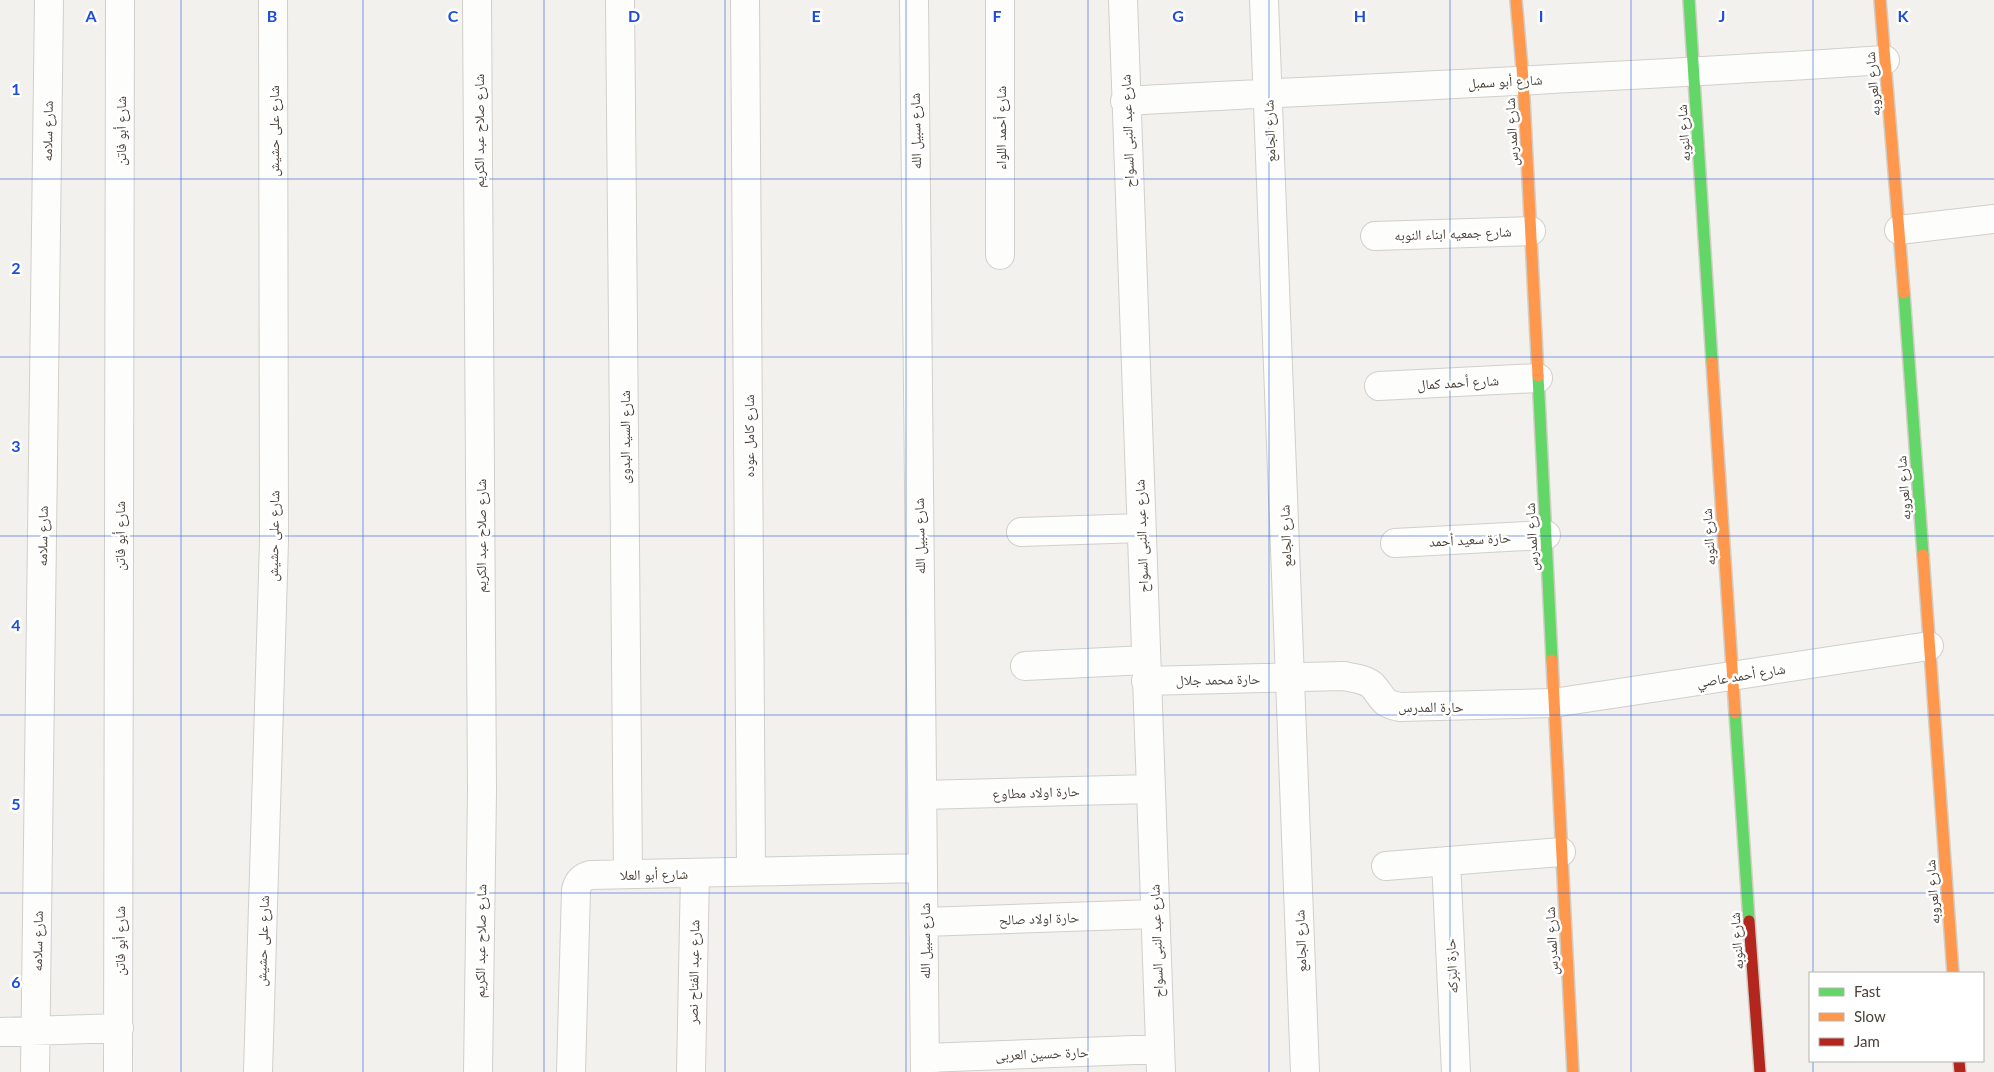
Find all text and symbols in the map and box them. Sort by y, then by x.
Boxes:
text: A [84,6,97,25]
text: B [267,6,277,25]
text: C [448,6,459,25]
text: D [628,6,640,25]
text: E [811,6,821,25]
text: F [992,6,1002,25]
text: G [1172,6,1184,25]
text: H [1354,6,1366,25]
text: I [1539,6,1543,25]
text: J [1719,6,1725,25]
text: K [1898,6,1910,25]
street label: شارع العروبه [1861,51,1885,117]
street label: شارع أبو سمبل [1467,71,1543,93]
street label: شارع صلاح عبد الكريم [470,74,489,188]
street label: شارع عبد النبى السواح [1117,74,1139,188]
text: 1 [11,79,21,98]
street label: شارع على حشيش [265,85,284,177]
street label: شارع أحمد اللواء [992,86,1011,170]
street label: شارع سبيل الله [906,93,926,169]
street label: شارع أبو فاتن [112,96,131,166]
street label: شارع المدرس [1501,97,1523,167]
street label: شارع الجامع [1259,99,1281,162]
street label: شارع سلامه [38,101,58,162]
street label: شارع النوبه [1673,104,1695,162]
street label: شارع جمعيه ابناء النوبه [1394,222,1512,246]
text: 2 [11,258,21,277]
street label: شارع أحمد كمال [1417,371,1499,395]
street label: شارع السيد البدوى [616,390,635,484]
street label: شارع كامل عوده [740,395,759,477]
text: 3 [11,436,21,455]
street label: شارع العروبه [1892,455,1916,521]
street label: شارع صلاح عبد الكريم [472,479,491,593]
street label: شارع عبد النبى السواح [1131,479,1153,593]
street label: شارع على حشيش [264,490,284,582]
street label: شارع سبيل الله [910,498,930,574]
street label: شارع أبو فاتن [111,501,130,571]
street label: شارع المدرس [1521,502,1543,572]
street label: شارع الجامع [1275,504,1297,567]
street label: شارع سلامه [33,506,53,567]
street label: شارع النوبه [1698,508,1720,566]
street label: حارة سعيد أحمد [1429,528,1512,551]
text: 4 [11,615,21,634]
street label: شارع أحمد عاصي [1695,660,1787,694]
street label: حارة محمد جلال [1176,670,1261,689]
street label: حارة المدرس [1398,698,1464,716]
street label: حارة اولاد مطاوع [992,782,1080,804]
text: 5 [11,794,21,813]
street label: شارع العروبه [1921,859,1945,925]
street label: شارع أبو العلا [620,865,688,885]
street label: شارع صلاح عبد الكريم [471,884,491,998]
street label: شارع عبد النبى السواح [1146,884,1168,998]
street label: شارع على حشيش [252,895,274,987]
street label: شارع سبيل الله [916,903,935,979]
street label: شارع أبو فاتن [111,906,130,976]
street label: شارع المدرس [1541,906,1563,976]
street label: حارة اولاد صالح [998,908,1080,930]
street label: شارع الجامع [1290,909,1312,972]
street label: شارع سلامه [28,911,48,972]
street label: شارع النوبه [1726,912,1748,970]
street label: شارع عبد الفتاح نصر [684,919,704,1026]
street label: حارة البركه [1441,938,1462,994]
text: 6 [11,972,21,991]
legend [1809,972,1984,1062]
text: Fast [1854,982,1881,1000]
text: Slow [1854,1007,1886,1025]
text: Jam [1854,1032,1880,1050]
street label: حارة حسين العربى [995,1043,1089,1064]

